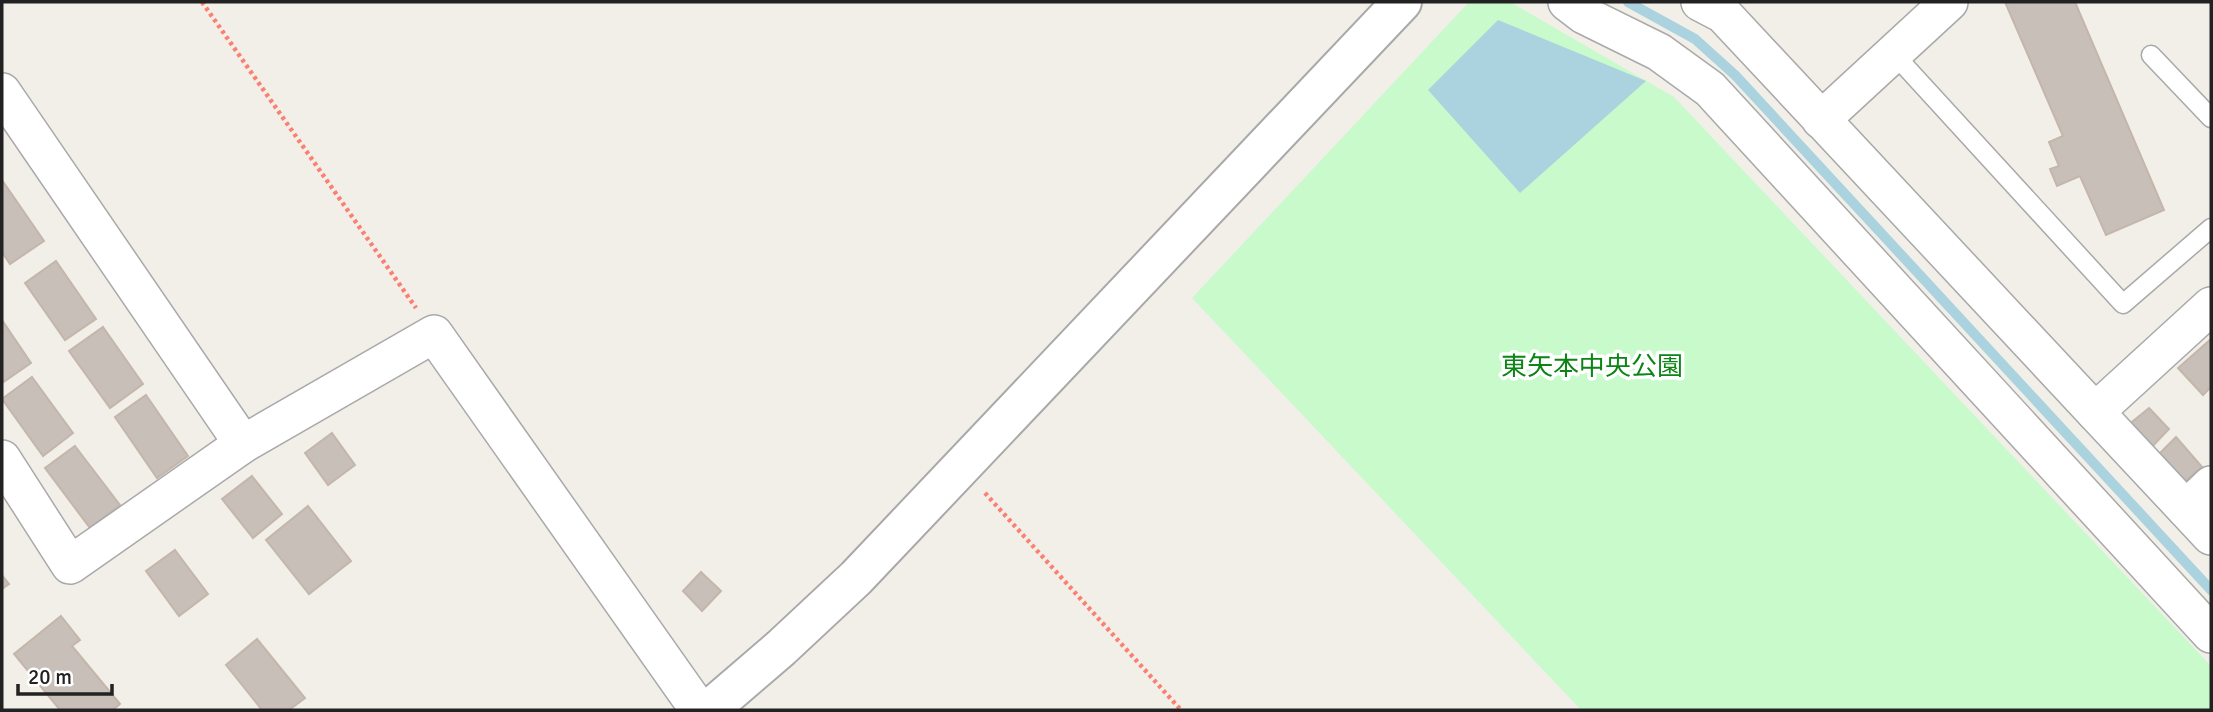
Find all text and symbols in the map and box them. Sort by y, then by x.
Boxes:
park label: 東矢本中央公園 [1501,351,1683,383]
scale bar [18,652,112,696]
text: 20 m [28,664,72,690]

